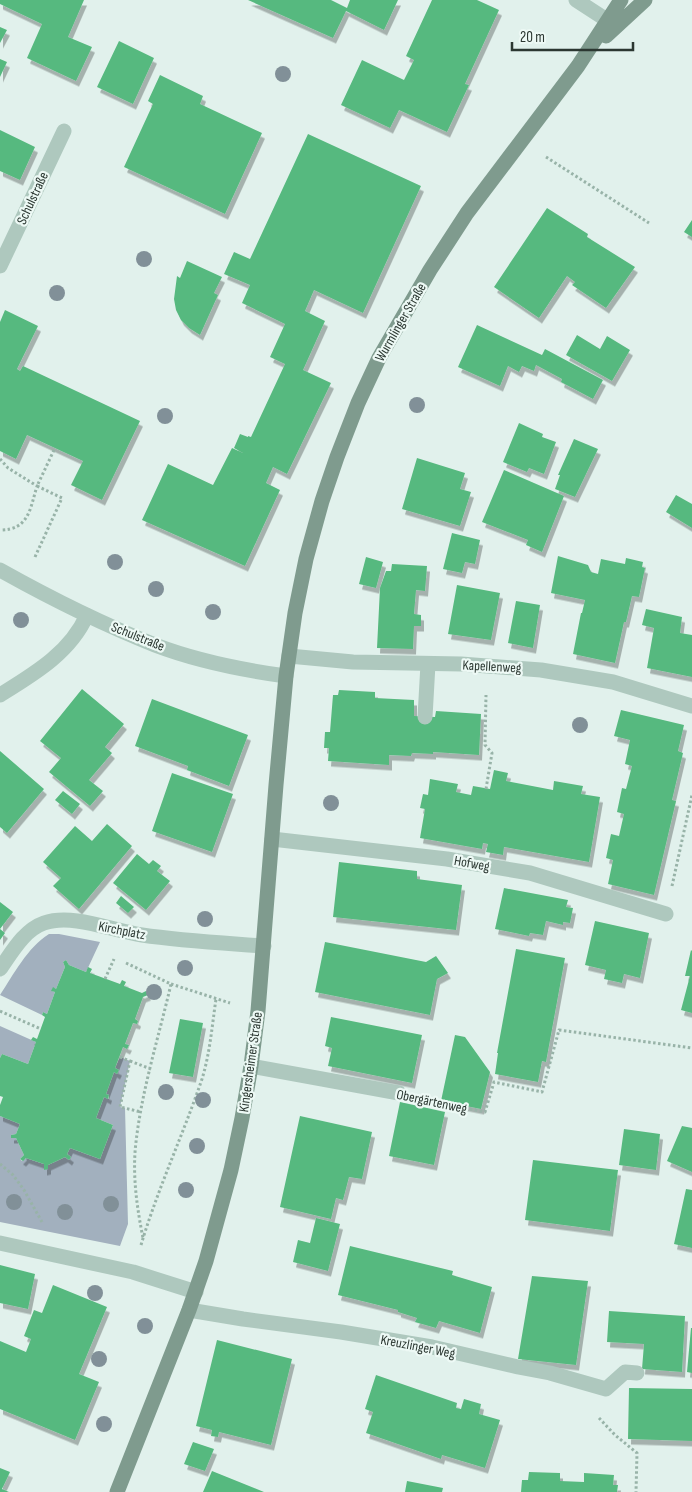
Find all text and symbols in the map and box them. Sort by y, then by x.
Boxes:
scale bar [512,20,633,52]
text: 20 m [520,28,545,47]
street label: Schulstraße [13,169,52,227]
street label: Wurmlinger Straße [371,280,430,364]
street label: Schulstraße [109,618,167,655]
street label: Kapellenweg [462,656,522,677]
street label: Hofweg [453,852,491,875]
street label: Kirchplatz [97,918,147,943]
street label: Kingersheimer Straße [235,1011,266,1113]
street label: Obergärtenweg [395,1086,469,1117]
street label: Kreuzlinger Weg [379,1331,457,1362]

